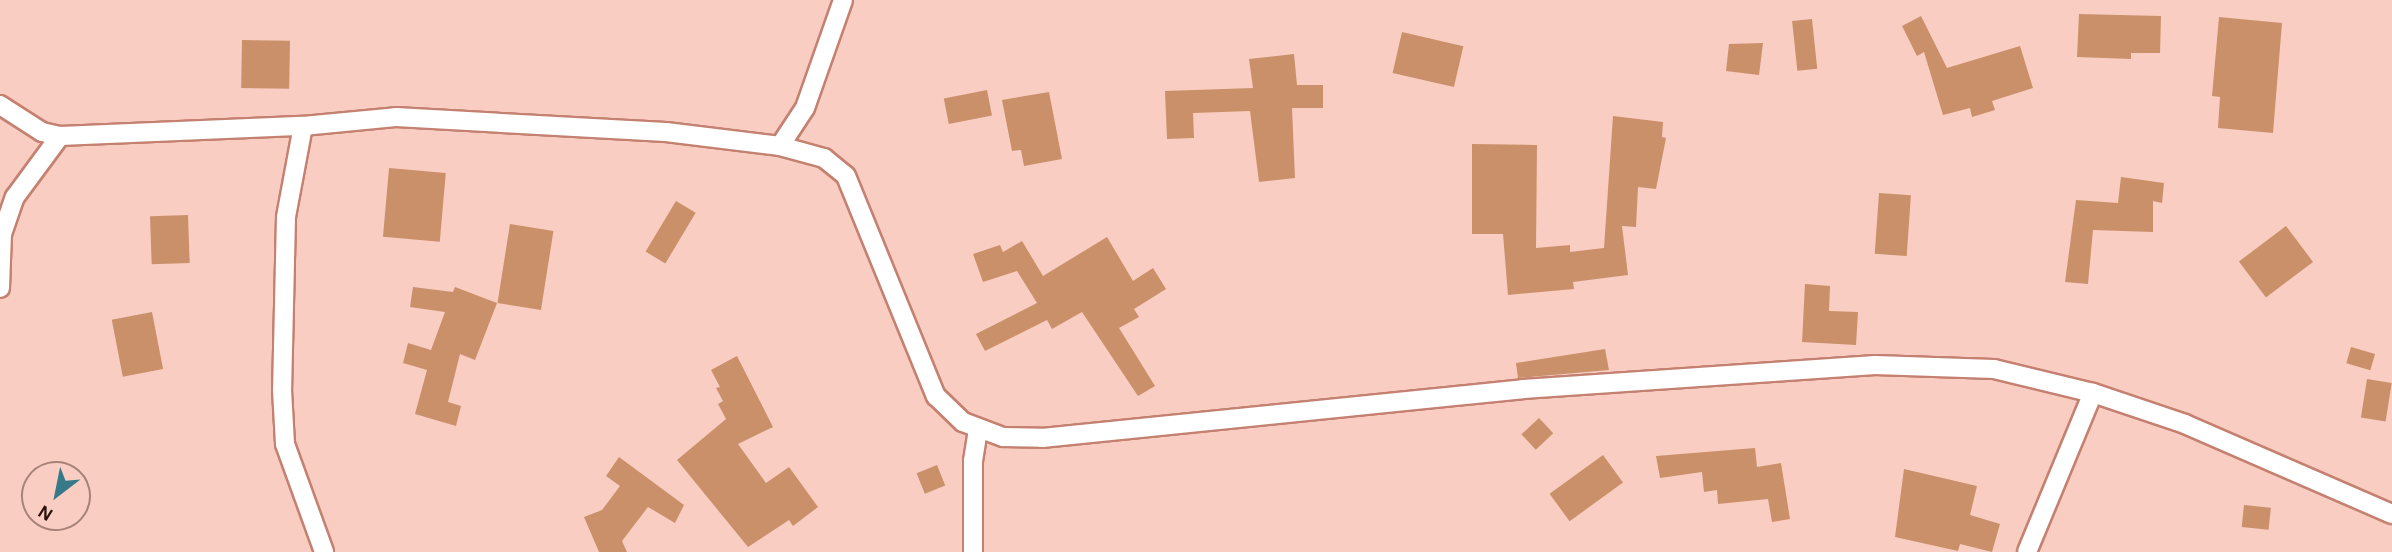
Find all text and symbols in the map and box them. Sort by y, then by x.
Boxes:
north arrow [21,461,91,531]
text: N [35,501,56,524]

